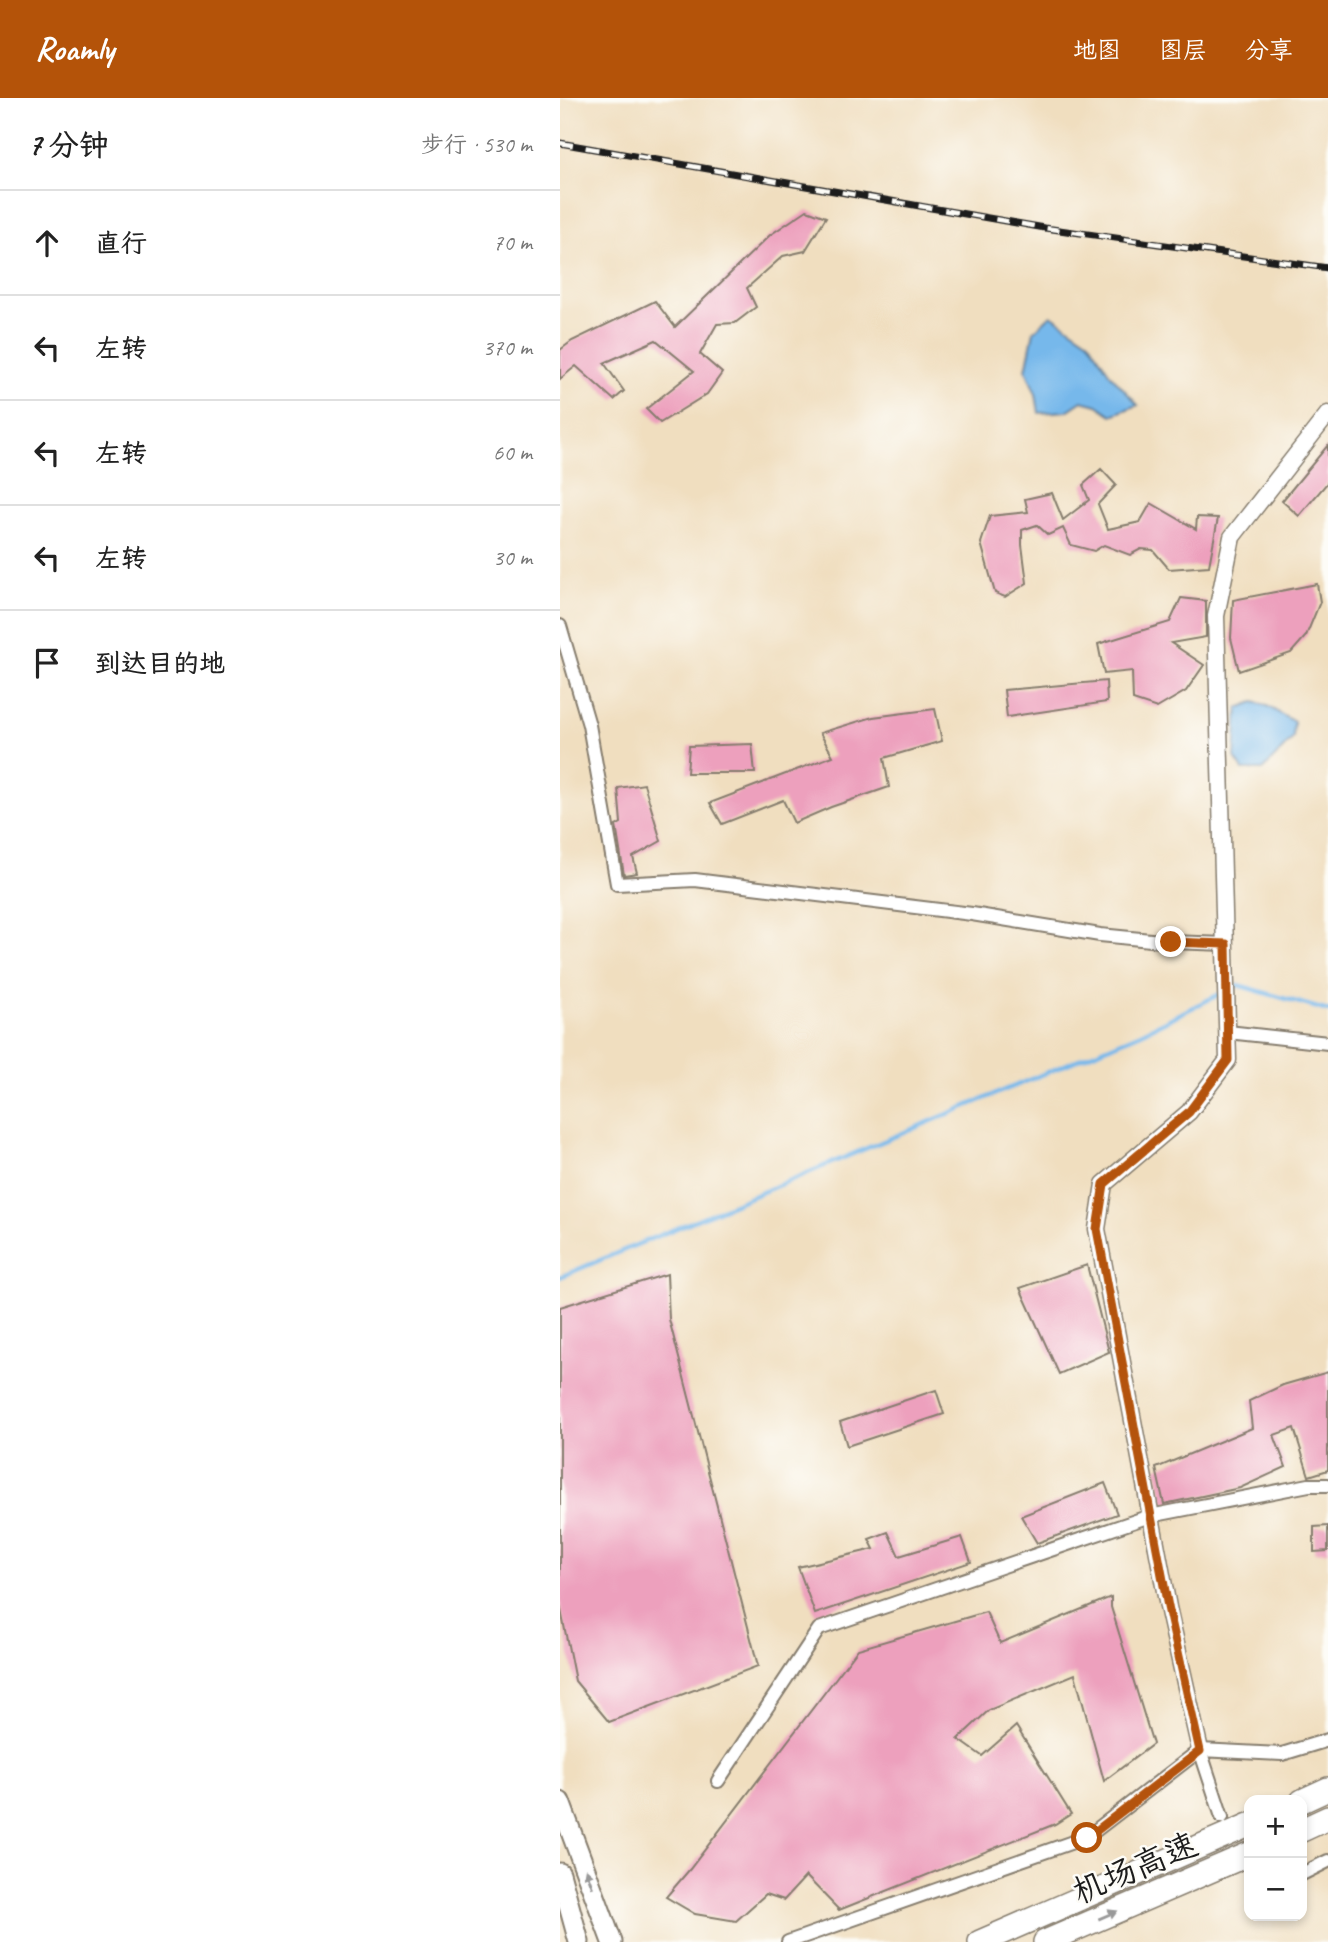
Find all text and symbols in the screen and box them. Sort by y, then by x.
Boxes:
text: Roamly [35,28,114,70]
text: 地图 [1073,35,1121,65]
text: 图层 [1159,35,1207,65]
text: 分享 [1245,35,1293,65]
text: 7 分钟 [28,126,109,164]
text: 步行 · 530 m [421,130,532,159]
icon: ahead [28,224,66,262]
text: 直行 [95,227,147,260]
text: 70 m [493,228,532,257]
icon: left [28,329,66,367]
text: 左转 [95,332,147,365]
text: 370 m [483,333,532,362]
icon: left [28,434,66,472]
text: 左转 [95,437,147,470]
text: 60 m [493,438,532,467]
icon: left [28,539,66,577]
text: 左转 [95,542,147,575]
text: 30 m [493,543,532,572]
icon: arrive [28,644,66,682]
text: 到达目的地 [95,647,225,680]
route end [1155,926,1186,957]
map controls [1244,1795,1307,1921]
button: + [1244,1795,1307,1858]
route start [1071,1822,1102,1853]
street label: 机场高速 [1066,1823,1204,1913]
button: − [1244,1858,1307,1921]
one-way arrow [583,1867,594,1888]
one-way arrow [1098,1910,1119,1921]

